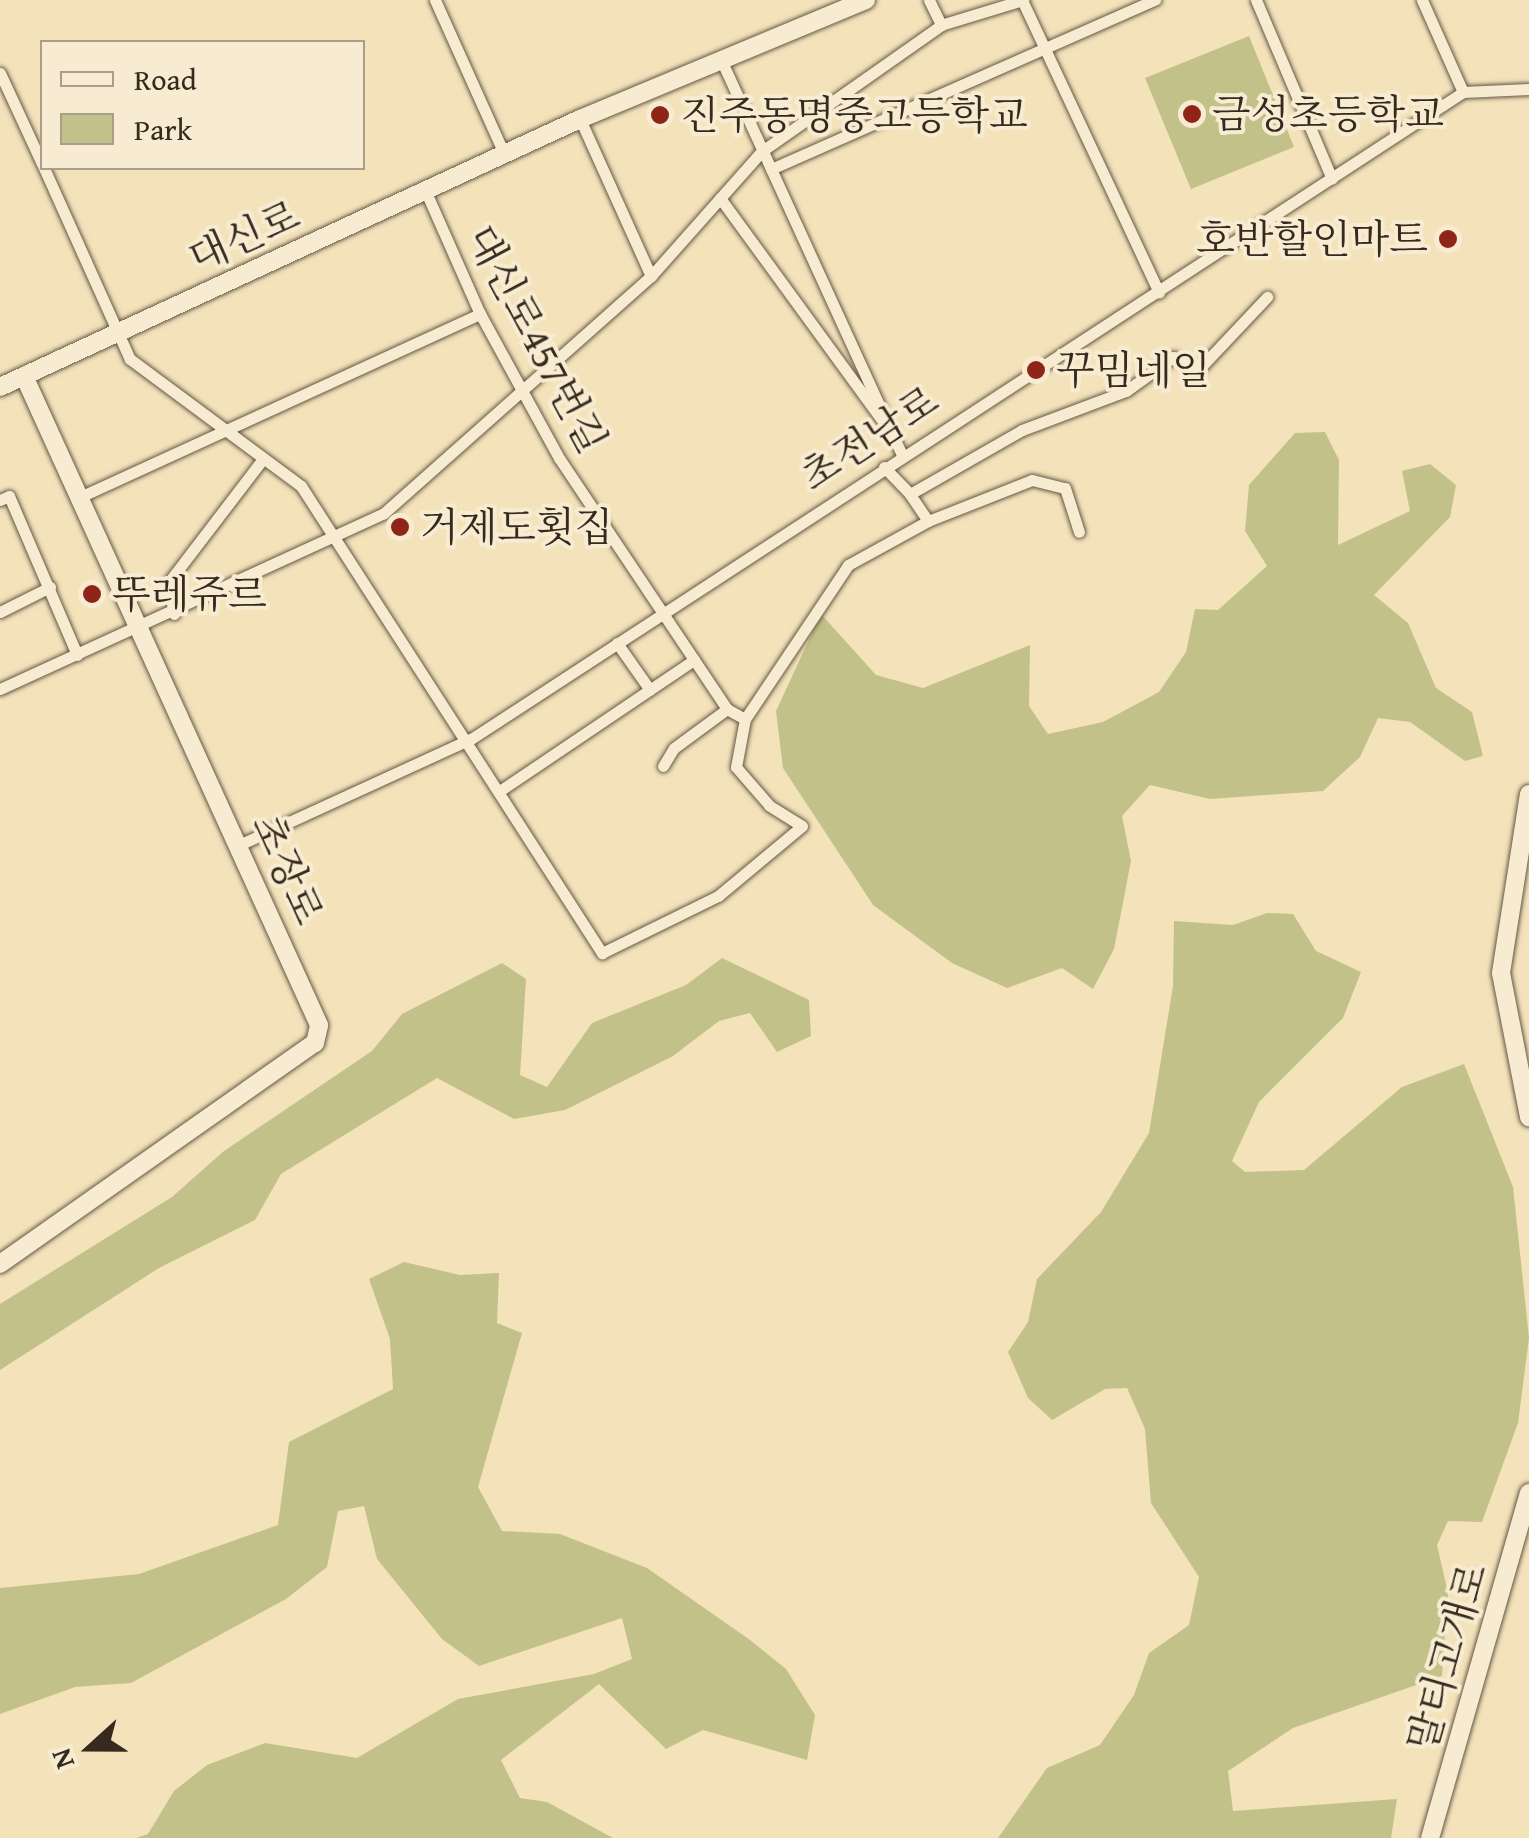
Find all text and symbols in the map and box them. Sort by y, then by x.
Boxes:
legend [40,40,365,170]
text: Road [134,57,197,101]
place label: 금성초등학교 [1212,90,1444,138]
place label: 진주동명중고등학교 [680,91,1028,139]
marker: 금성초등학교 [1181,103,1203,125]
marker: 진주동명중고등학교 [649,104,671,126]
text: Park [134,107,192,151]
street label: 대신로 [181,191,307,281]
place label: 호반할인마트 [1196,215,1428,263]
street label: 대신로457번길 [457,217,617,461]
marker: 호반할인마트 [1437,228,1459,250]
place label: 꾸밈네일 [1056,346,1211,394]
marker: 꾸밈네일 [1025,359,1047,381]
street label: 초전남로 [791,376,947,500]
place label: 거제도횟집 [420,503,613,551]
marker: 거제도횟집 [389,516,411,538]
place label: 뚜레쥬르 [112,570,267,618]
marker: 뚜레쥬르 [81,583,103,605]
street label: 초장로 [243,806,333,932]
street label: 말티고개로 [1397,1558,1497,1756]
north arrow [40,1698,140,1798]
text: N [39,1743,84,1775]

